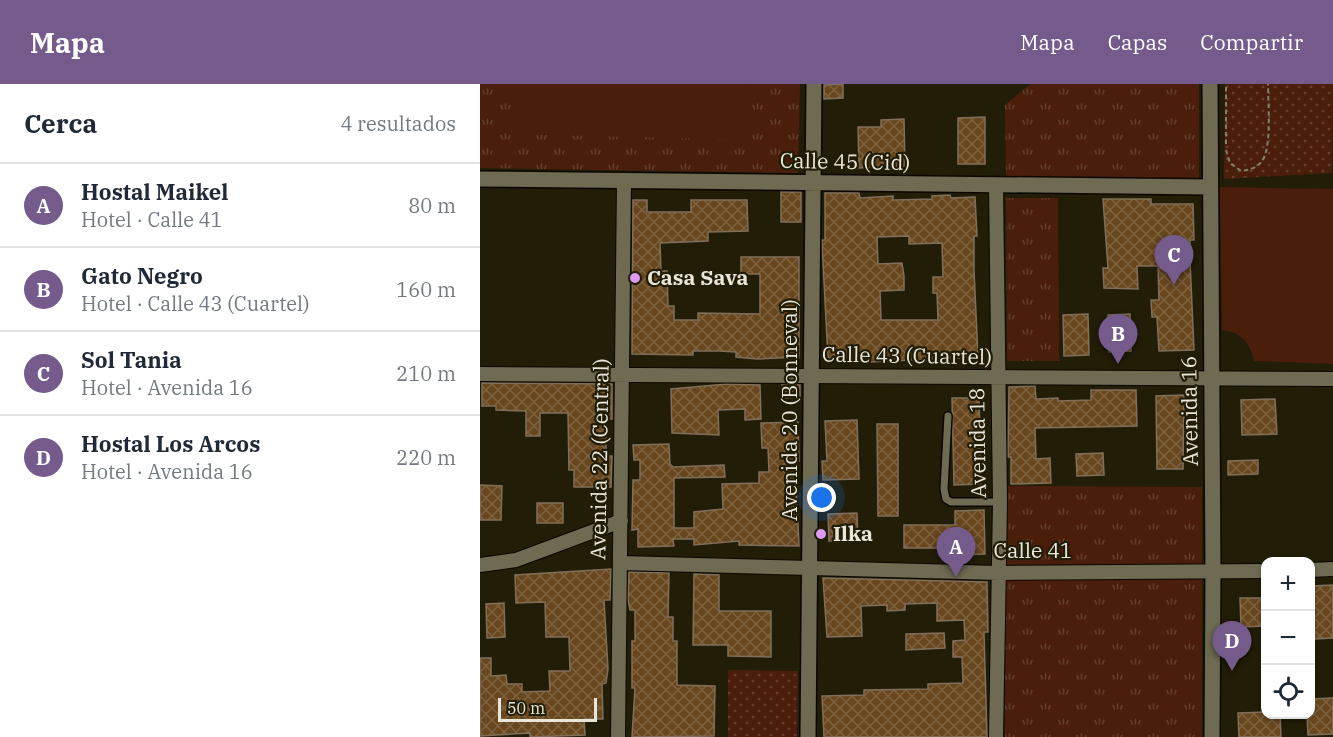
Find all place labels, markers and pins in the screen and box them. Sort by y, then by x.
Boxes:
pin: C [1154,236,1194,285]
place label: Casa Sava [647,263,749,291]
marker: Casa Sava [628,271,642,285]
pin: B [1098,314,1138,364]
place label: Ilka [833,519,873,547]
marker: Ilka [814,527,828,541]
pin: A [936,528,976,577]
pin: D [1212,622,1251,671]

